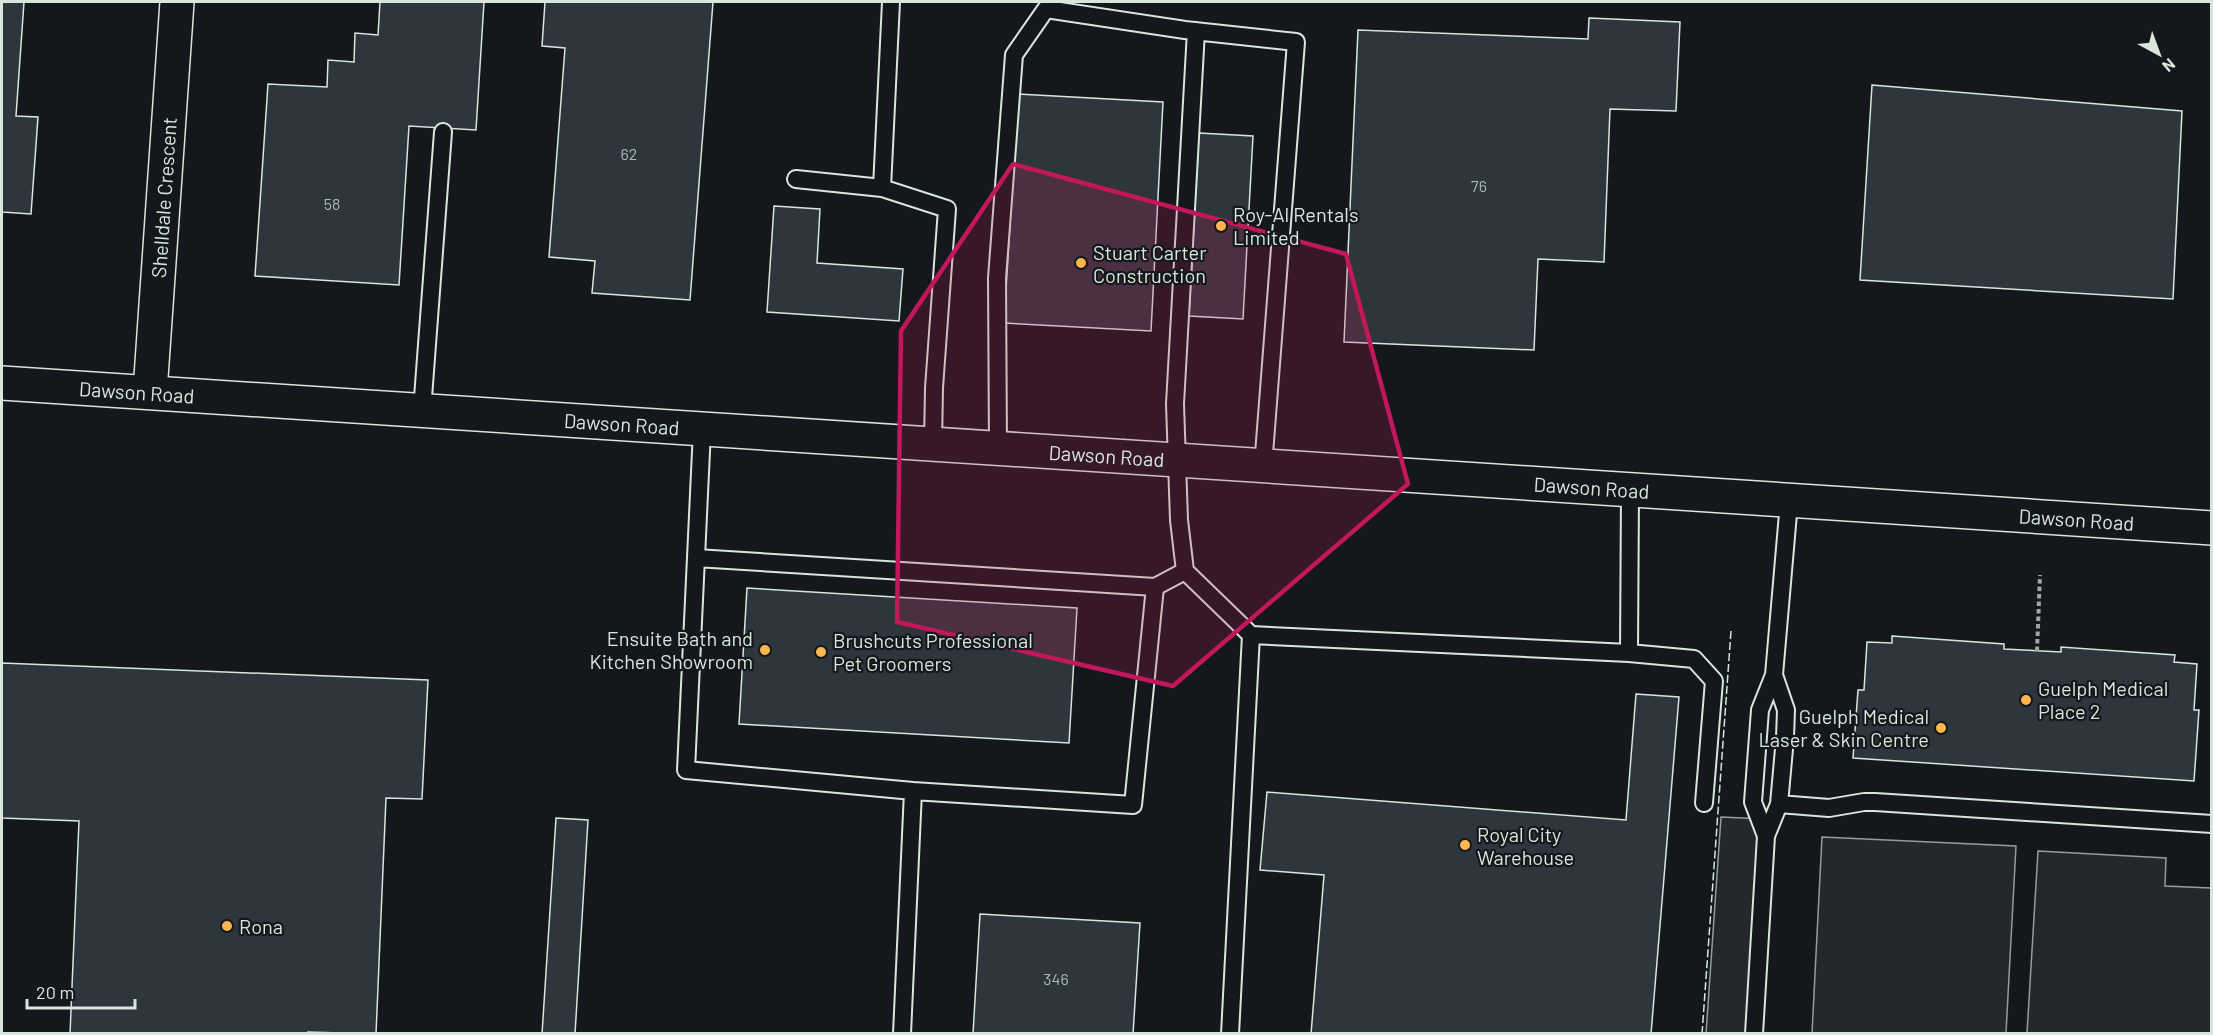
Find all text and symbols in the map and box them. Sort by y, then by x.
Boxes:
north arrow [2129,24,2189,84]
text: N [2159,55,2179,76]
street label: Shelldale Crescent [146,116,181,279]
house number: 62 [621,144,637,163]
house number: 76 [1471,176,1487,195]
house number: 58 [324,194,340,213]
place label: Roy-Al Rentals Limited [1233,202,1359,249]
marker: Roy-Al Rentals Limited [1214,219,1228,233]
place label: Stuart Carter Construction [1093,240,1206,287]
marker: Stuart Carter Construction [1074,256,1088,270]
street label: Dawson Road [78,376,195,408]
street label: Dawson Road [563,408,680,439]
street label: Dawson Road [1048,440,1165,471]
street label: Dawson Road [1533,472,1650,503]
street label: Dawson Road [2018,503,2135,535]
place label: Ensuite Bath and Kitchen Showroom [589,626,753,673]
place label: Brushcuts Professional Pet Groomers [833,628,1033,675]
marker: Ensuite Bath and Kitchen Showroom [758,643,772,657]
marker: Brushcuts Professional Pet Groomers [814,645,828,659]
place label: Guelph Medical Place 2 [2038,676,2168,723]
marker: Guelph Medical Place 2 [2019,693,2033,707]
place label: Guelph Medical Laser & Skin Centre [1758,704,1929,751]
marker: Guelph Medical Laser & Skin Centre [1934,721,1948,735]
place label: Royal City Warehouse [1477,822,1574,869]
marker: Royal City Warehouse [1458,838,1472,852]
place label: Rona [239,914,283,938]
marker: Rona [220,919,234,933]
house number: 346 [1043,969,1069,988]
scale bar [27,972,135,1010]
text: 20 m [36,981,74,1003]

